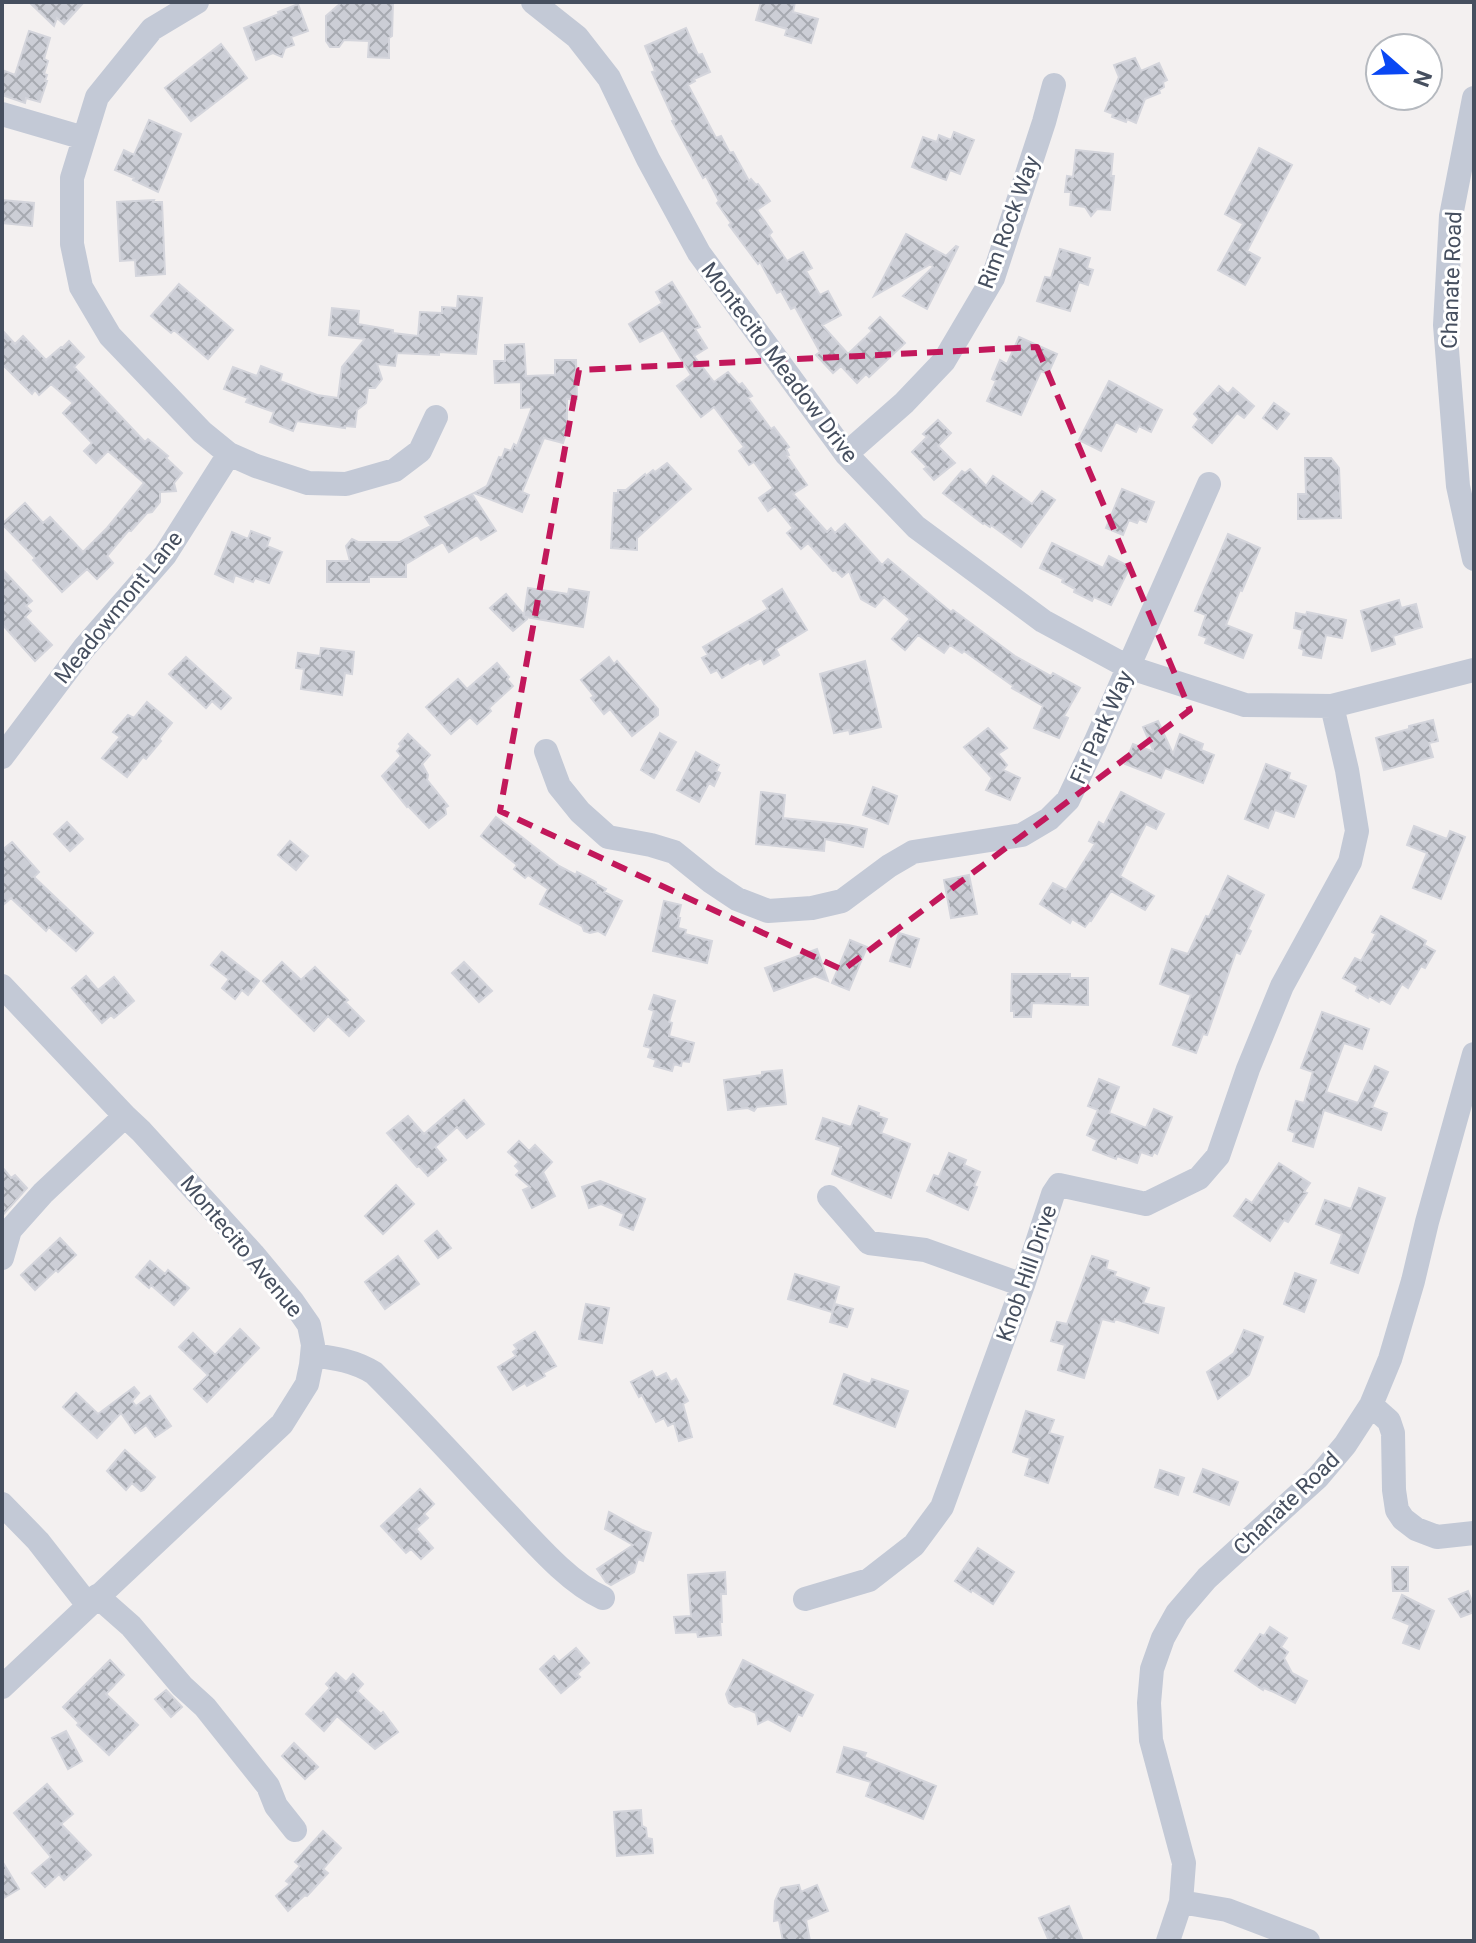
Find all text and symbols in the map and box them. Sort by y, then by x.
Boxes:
north arrow [1364,32,1444,112]
text: N [1408,67,1437,90]
street label: Rim Rock Way [973,152,1044,292]
street label: Chanate Road [1437,211,1466,349]
street label: Montecito Meadow Drive [696,257,863,467]
street label: Meadowmont Lane [49,526,187,688]
street label: Fir Park Way [1065,666,1138,788]
street label: Montecito Avenue [175,1171,308,1322]
street label: Knob Hill Drive [991,1202,1062,1345]
street label: Chanate Road [1228,1447,1344,1560]

